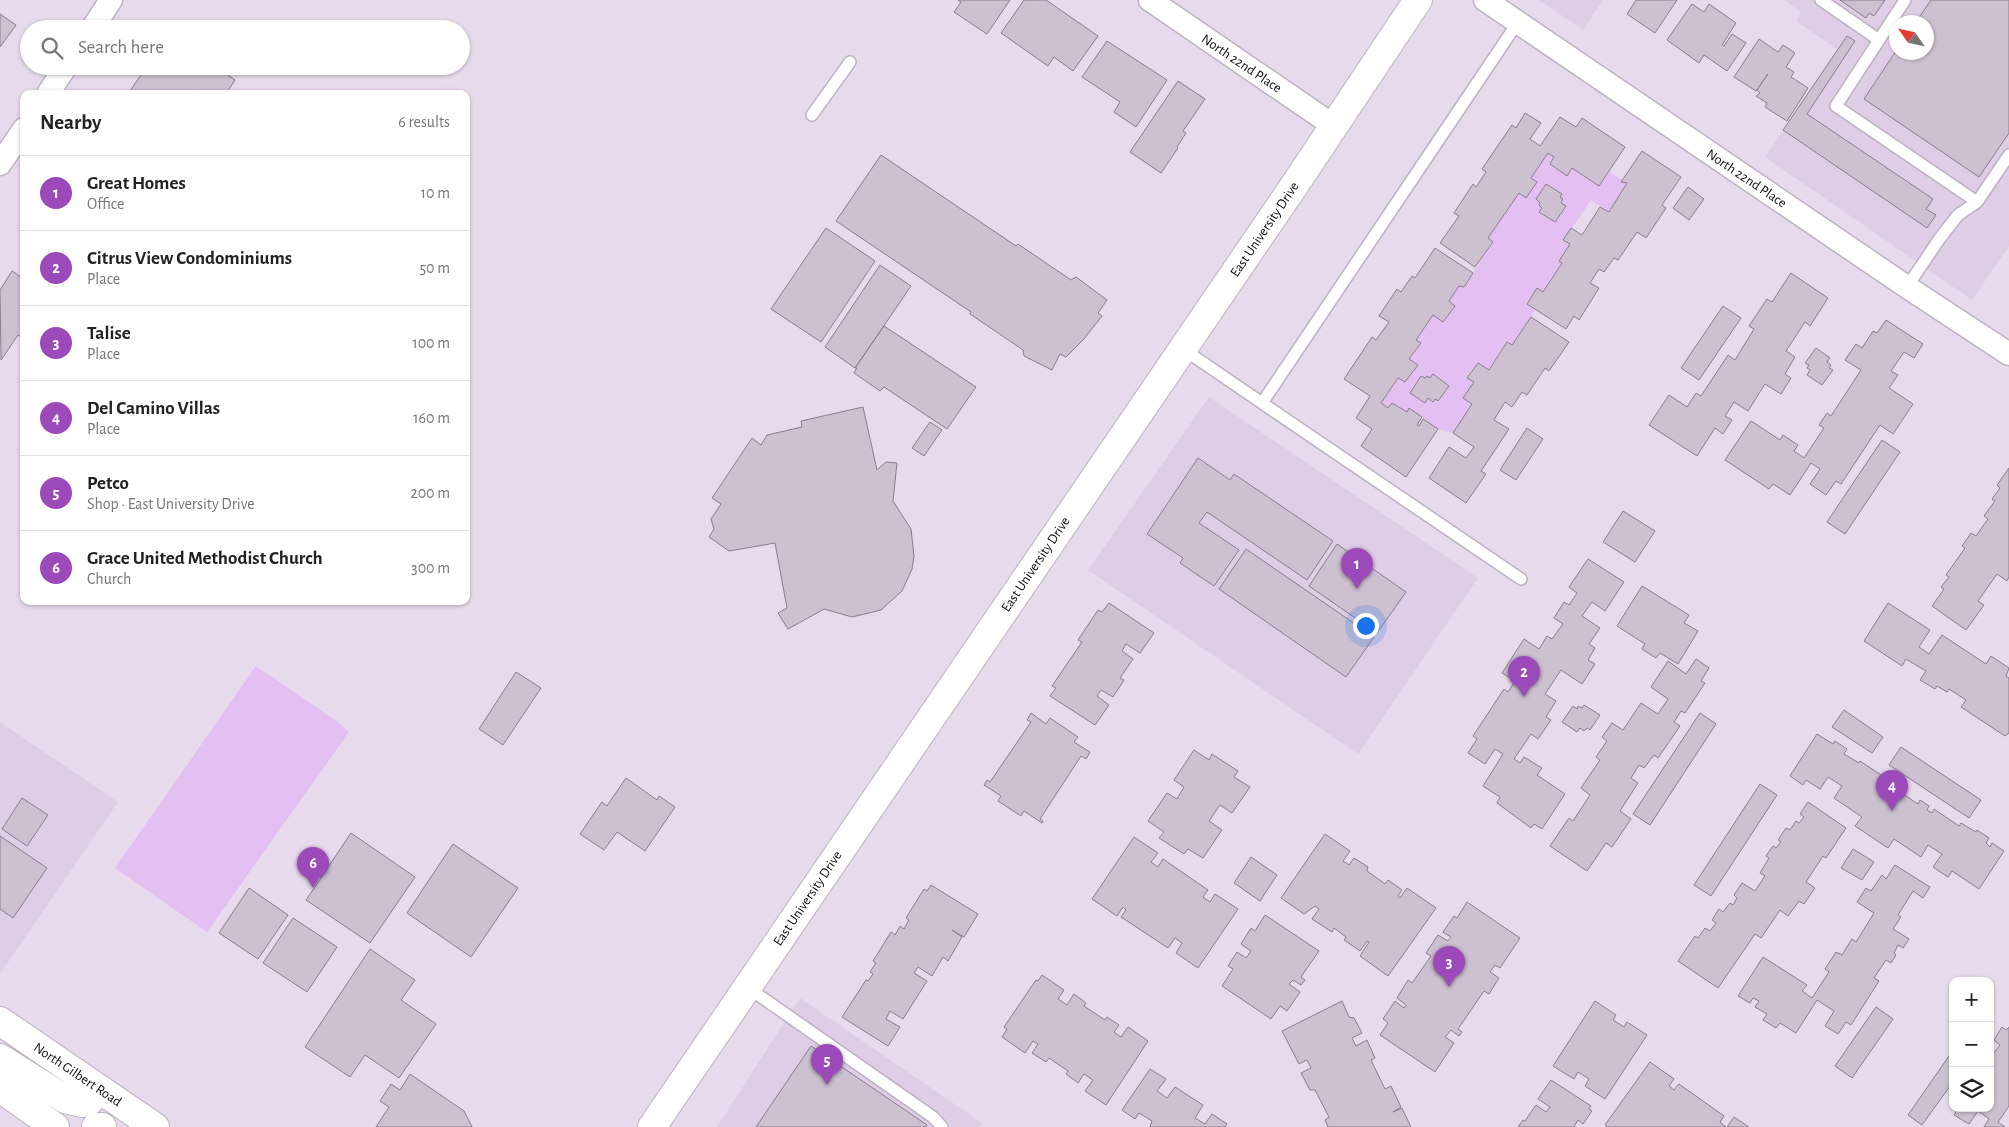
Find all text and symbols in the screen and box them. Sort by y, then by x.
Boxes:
north arrow [1889,15,1934,60]
search box [20,20,470,75]
street label: North 22nd Place [1199,32,1284,96]
icon: search [38,34,66,62]
text: Search here [78,38,164,57]
text: Nearby [40,112,101,133]
text: 6 results [398,114,450,130]
street label: North 22nd Place [1704,147,1789,211]
text: Great Homes [87,174,186,193]
street label: East University Drive [1228,180,1302,280]
text: 1 [53,185,59,201]
text: 10 m [421,185,450,201]
text: Office [87,196,124,212]
text: Citrus View Condominiums [87,249,292,268]
text: 2 [52,260,60,276]
text: 50 m [419,260,450,276]
text: Place [87,271,120,287]
text: Talise [87,324,131,343]
text: 3 [53,335,59,351]
text: 100 m [412,335,450,351]
text: Place [87,346,120,362]
text: Del Camino Villas [87,399,220,418]
text: 4 [52,410,60,426]
text: 160 m [413,410,450,426]
text: Place [87,421,120,437]
text: Petco [87,474,129,493]
text: 5 [53,485,59,501]
text: 200 m [410,485,450,501]
text: Shop · East University Drive [87,496,255,512]
street label: East University Drive [999,515,1073,615]
pin: 1 [1341,548,1373,589]
text: Grace United Methodist Church [87,549,323,568]
text: 6 [52,560,60,576]
text: 300 m [411,560,450,576]
text: Church [87,571,131,587]
your location [1353,613,1379,639]
pin: 2 [1508,656,1540,697]
pin: 4 [1876,770,1908,811]
pin: 6 [297,847,329,888]
street label: East University Drive [771,849,845,949]
pin: 3 [1433,946,1465,987]
map controls [1949,977,1994,1112]
button: + [1949,977,1994,1022]
button: − [1949,1022,1994,1067]
street label: North Gilbert Road [31,1040,124,1109]
pin: 5 [811,1044,843,1085]
button: layers [1949,1067,1994,1112]

